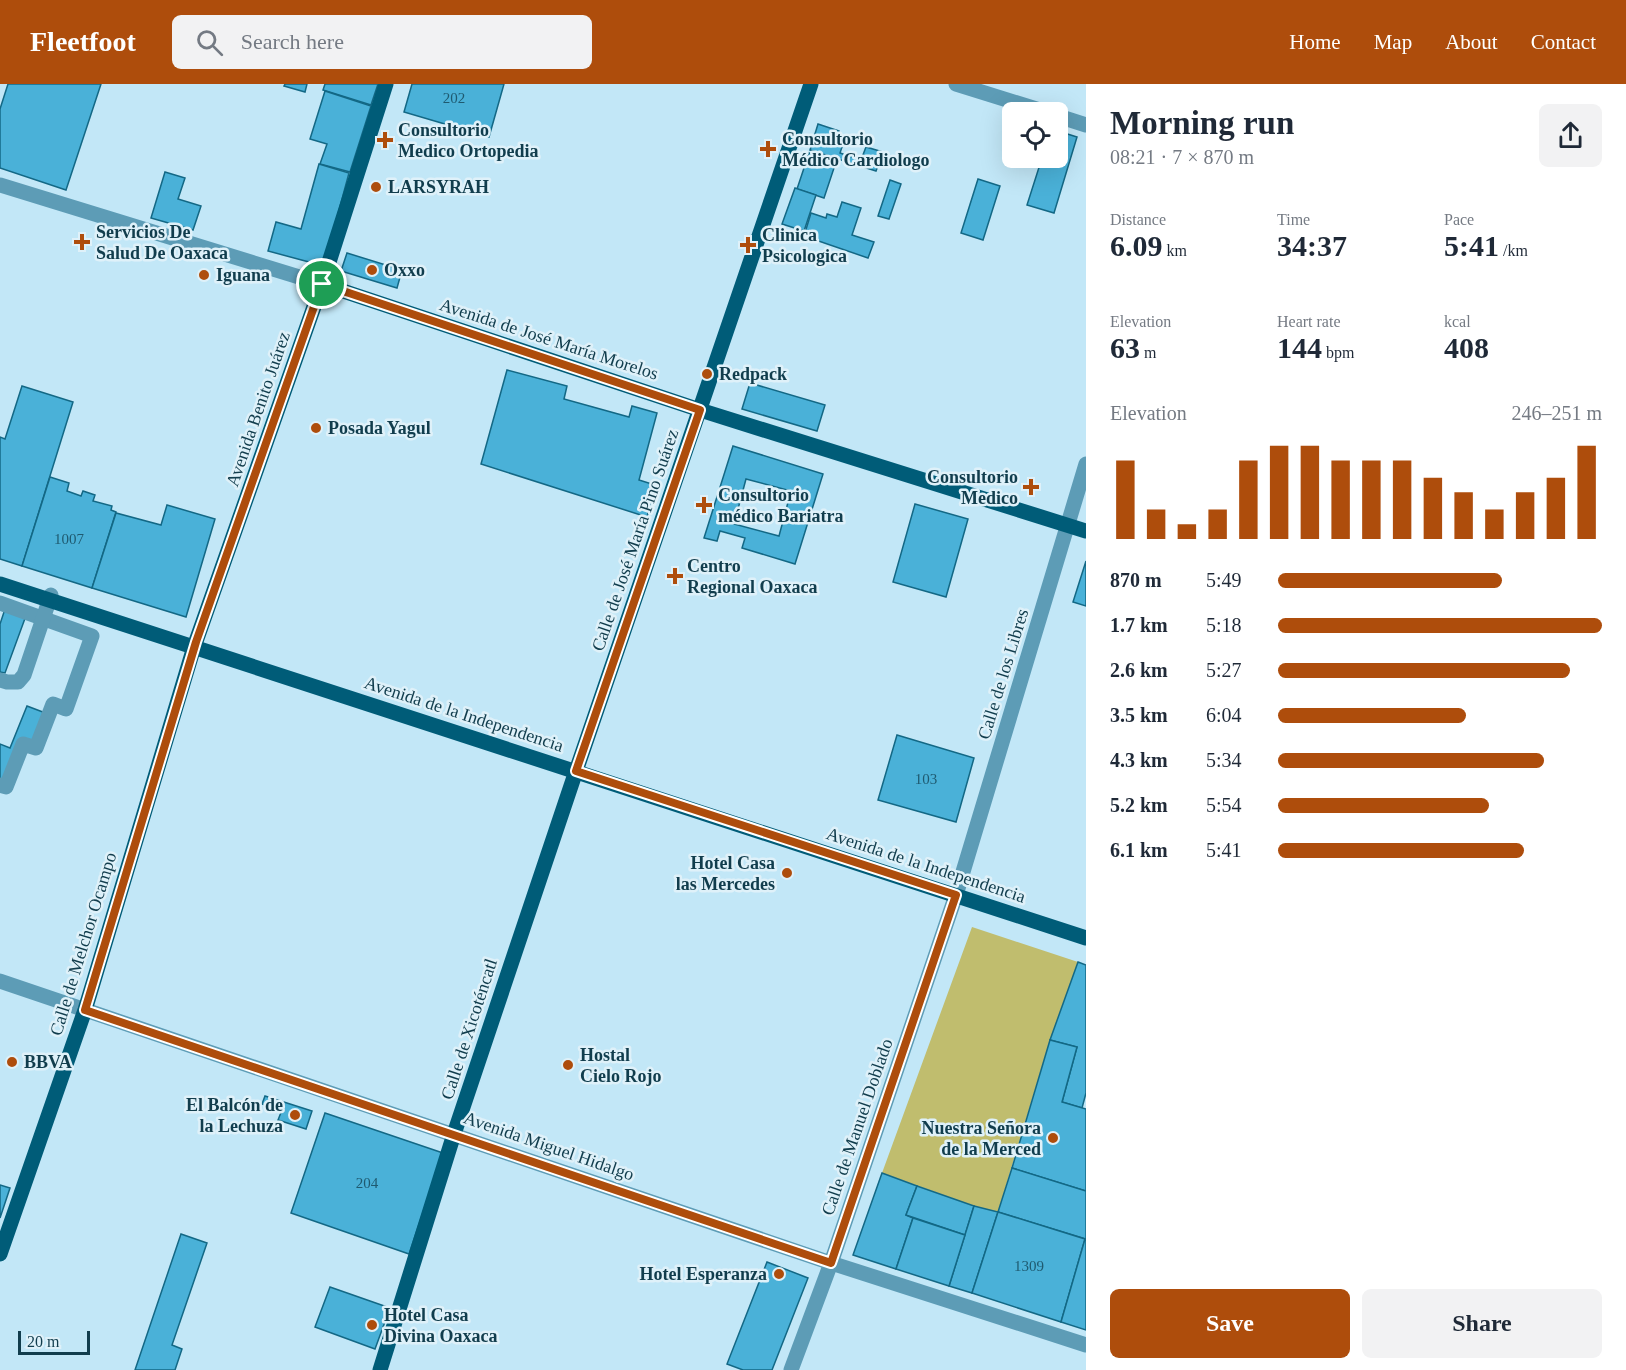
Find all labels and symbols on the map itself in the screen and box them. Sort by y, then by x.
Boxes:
house number: 202 [443,90,465,106]
place label: Consultorio Medico Ortopedia [398,120,538,161]
place label: Consultorio Médico Cardiologo [782,129,929,170]
marker: Consultorio Medico Ortopedia [376,131,394,149]
marker: Consultorio Médico Cardiologo [759,140,777,158]
place label: LARSYRAH [388,177,489,197]
marker: LARSYRAH [369,180,383,194]
place label: Servicios De Salud De Oaxaca [96,222,228,263]
place label: Clinica Psicologica [762,225,847,266]
marker: Servicios De Salud De Oaxaca [73,233,91,251]
marker: Clinica Psicologica [739,236,757,254]
pin [296,258,347,309]
place label: Oxxo [384,260,425,280]
marker: Oxxo [365,263,379,277]
place label: Iguana [216,265,270,285]
marker: Iguana [197,268,211,282]
street label: Avenida de José María Morelos [437,294,661,384]
street label: Avenida Benito Juárez [222,329,294,489]
place label: Redpack [719,364,787,384]
marker: Redpack [700,367,714,381]
place label: Posada Yagul [328,418,431,438]
marker: Posada Yagul [309,421,323,435]
street label: Calle de José María Pino Suárez [588,426,682,654]
place label: Consultorio Medico [927,467,1018,508]
marker: Consultorio Medico [1022,478,1040,496]
place label: Consultorio médico Bariatra [718,485,843,526]
marker: Consultorio médico Bariatra [695,496,713,514]
house number: 1007 [54,531,85,547]
place label: Centro Regional Oaxaca [687,556,818,597]
marker: Centro Regional Oaxaca [668,569,682,583]
street label: Calle de los Libres [974,606,1032,742]
street label: Avenida de la Independencia [362,672,566,756]
house number: 103 [915,771,937,787]
street label: Avenida de la Independencia [824,823,1028,907]
street label: Calle de Melchor Ocampo [46,850,120,1038]
place label: Hotel Casa las Mercedes [676,853,775,894]
marker: Hotel Casa las Mercedes [780,866,794,880]
street label: Calle de Xicoténcatl [437,956,501,1102]
street label: Calle de Manuel Doblado [817,1036,897,1218]
place label: Hostal Cielo Rojo [580,1045,661,1086]
place label: BBVA [24,1052,72,1072]
marker: BBVA [5,1055,19,1069]
marker: Hostal Cielo Rojo [561,1058,575,1072]
place label: El Balcón de la Lechuza [186,1095,283,1136]
street label: Avenida Miguel Hidalgo [461,1107,637,1185]
marker: El Balcón de la Lechuza [288,1108,302,1122]
place label: Nuestra Señora de la Merced [922,1118,1041,1159]
marker: Nuestra Señora de la Merced [1046,1131,1060,1145]
house number: 204 [356,1175,379,1191]
house number: 1309 [1014,1258,1044,1274]
place label: Hotel Esperanza [640,1264,767,1284]
marker: Hotel Esperanza [772,1267,786,1281]
place label: Hotel Casa Divina Oaxaca [384,1305,498,1346]
marker: Hotel Casa Divina Oaxaca [365,1318,379,1332]
scale bar [18,1328,90,1356]

